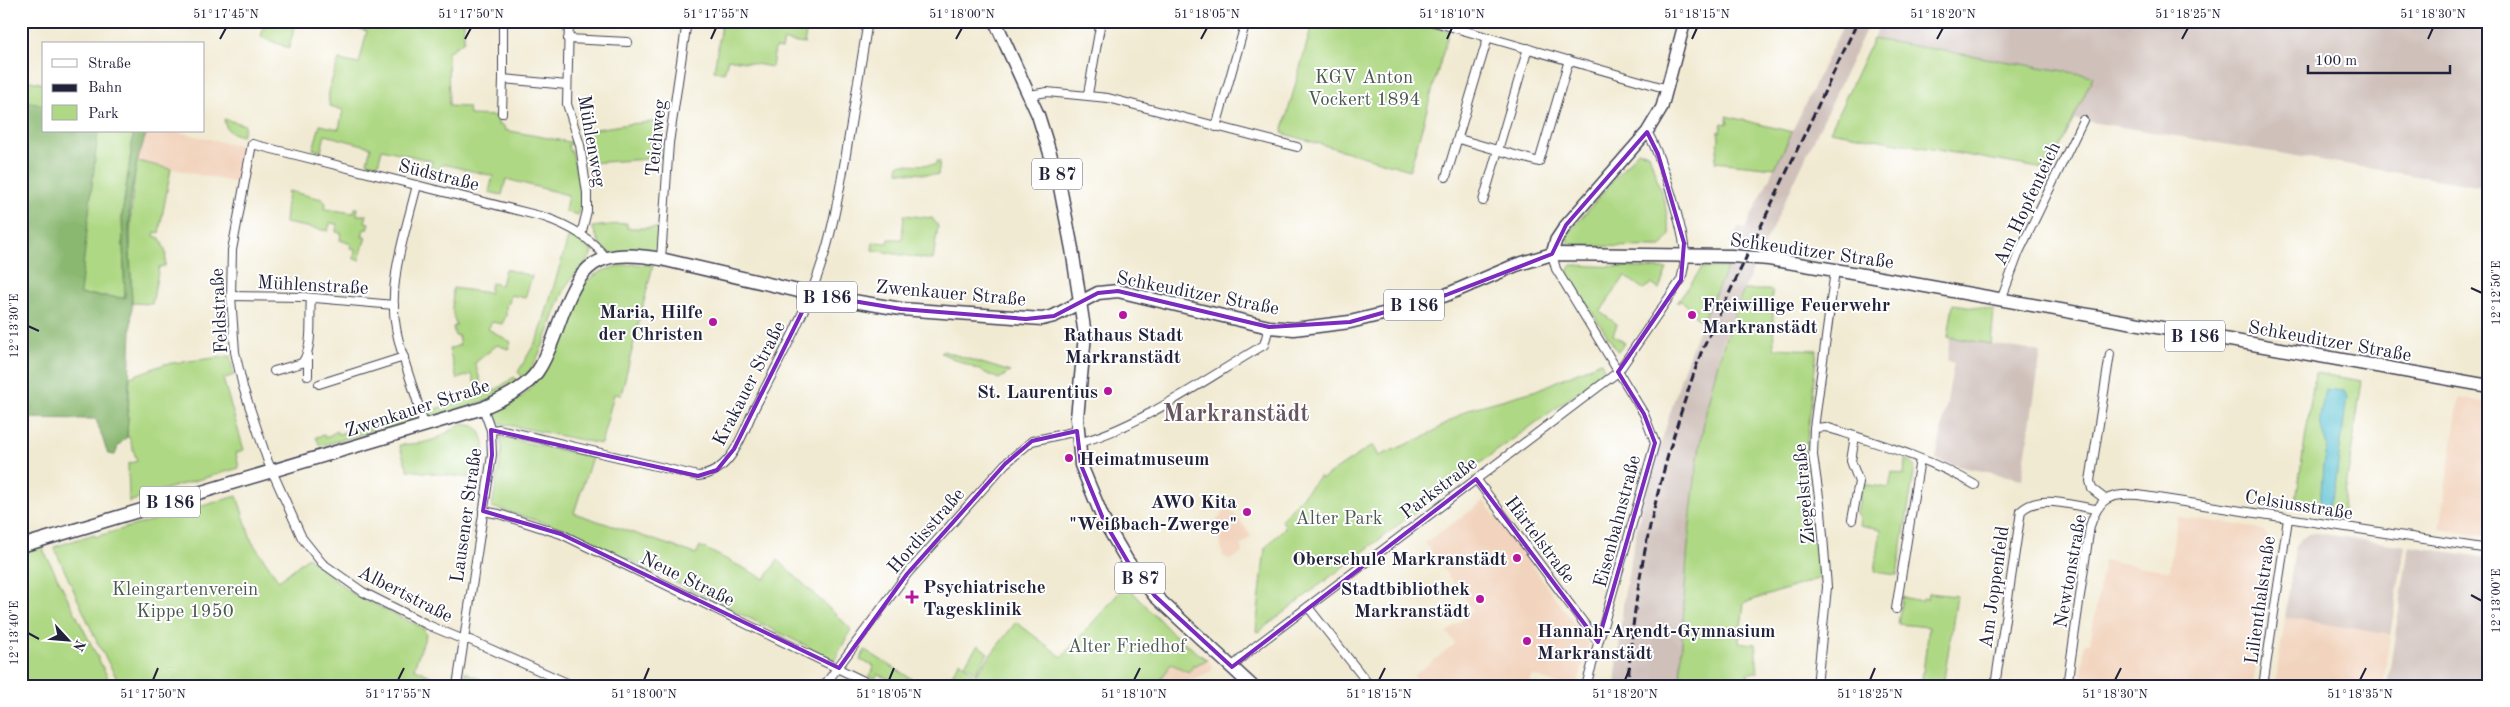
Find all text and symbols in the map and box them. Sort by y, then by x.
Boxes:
text: 51°17'45"N [193,8,259,21]
text: 51°17'50"N [438,8,504,21]
text: 51°17'55"N [683,8,749,21]
text: 51°18'00"N [929,8,995,21]
text: 51°18'05"N [1174,8,1240,21]
text: 51°18'10"N [1419,8,1485,21]
text: 51°18'15"N [1664,8,1730,21]
text: 51°18'20"N [1910,8,1976,21]
text: 51°18'25"N [2155,8,2221,21]
text: 51°18'30"N [2400,8,2466,21]
legend [42,42,205,132]
scale bar [2308,42,2450,74]
text: 100 m [2315,54,2357,69]
text: Straße [88,57,131,72]
park label: KGV Anton Vockert 1894 [1307,69,1421,110]
text: Bahn [88,81,122,96]
street label: Mühlenweg [573,94,608,190]
street label: Teichweg [644,98,671,178]
text: Park [88,107,119,122]
street label: Am Hopfenteich [1991,140,2065,269]
street label: Südstraße [396,157,481,196]
road number: B 87 [1032,158,1082,190]
street label: Schkeuditzer Straße [1728,232,1895,273]
text: 12°12'50"E [2490,261,2503,325]
street label: Feldstraße [209,267,232,354]
street label: Schkeuditzer Straße [1115,269,1281,320]
street label: Mühlenstraße [257,274,369,299]
street label: Zwenkauer Straße [875,278,1027,311]
road number: B 186 [797,282,857,312]
road number: B 186 [1384,290,1444,320]
text: 12°13'30"E [9,294,21,358]
place label: Freiwillige Feuerwehr Markranstädt [1702,297,1890,338]
place label: Maria, Hilfe der Christen [599,304,703,345]
marker: Rathaus Stadt Markranstädt [1117,309,1129,321]
marker: Freiwillige Feuerwehr Markranstädt [1686,309,1698,321]
marker: Maria, Hilfe der Christen [707,316,719,328]
street label: Krakauer Straße [711,319,790,450]
street label: Schkeuditzer Straße [2246,319,2413,366]
road number: B 186 [2165,321,2225,352]
place label: Rathaus Stadt Markranstädt [1063,327,1183,368]
street label: Zwenkauer Straße [343,377,492,442]
place label: St. Laurentius [977,384,1098,403]
marker: St. Laurentius [1102,385,1114,397]
district label: Markranstädt [1163,403,1309,427]
street label: Ziegelstraße [1792,443,1819,545]
street label: Lausener Straße [449,447,486,584]
place label: Heimatmuseum [1079,451,1209,470]
marker: Heimatmuseum [1063,452,1075,464]
street label: Eisenbahnstraße [1592,453,1645,590]
street label: Parkstraße [1398,454,1481,524]
street label: Hordisstraße [885,485,969,578]
road number: B 186 [140,487,200,518]
street label: Celsiusstraße [2243,489,2354,524]
street label: Härtelstraße [1500,493,1578,588]
place label: AWO Kita "Weißbach-Zwerge" [1069,494,1237,535]
marker: AWO Kita "Weißbach-Zwerge" [1241,506,1253,518]
park label: Alter Park [1295,510,1383,529]
street label: Newtonstraße [2052,513,2091,630]
street label: Am Joppenfeld [1977,525,2013,650]
street label: Lilienthalstraße [2243,535,2280,666]
street label: Neue Straße [637,549,737,611]
place label: Oberschule Markranstädt [1292,551,1507,570]
marker: Oberschule Markranstädt [1511,552,1523,564]
road number: B 87 [1115,562,1165,594]
street label: Albertstraße [354,563,455,627]
text: 12°13'00"E [2491,569,2503,633]
place label: Psychiatrische Tagesklinik [923,579,1046,620]
park label: Kleingartenverein Kippe 1950 [112,581,258,622]
place label: Stadtbibliothek Markranstädt [1341,581,1470,622]
marker: Psychiatrische Tagesklinik [905,590,919,604]
marker: Stadtbibliothek Markranstädt [1474,593,1486,605]
text: 12°13'40"E [9,601,21,665]
north arrow [42,614,92,664]
place label: Hannah-Arendt-Gymnasium Markranstädt [1537,623,1776,664]
marker: Hannah-Arendt-Gymnasium Markranstädt [1521,635,1533,647]
text: N [70,637,87,653]
park label: Alter Friedhof [1068,638,1187,657]
text: 51°17'50"N [120,688,186,701]
text: 51°17'55"N [365,688,431,701]
text: 51°18'00"N [611,688,677,701]
text: 51°18'05"N [856,688,922,701]
text: 51°18'10"N [1101,688,1167,701]
text: 51°18'15"N [1346,688,1412,701]
text: 51°18'20"N [1592,688,1658,701]
text: 51°18'25"N [1837,688,1903,701]
text: 51°18'30"N [2082,688,2148,701]
text: 51°18'35"N [2327,688,2393,701]

